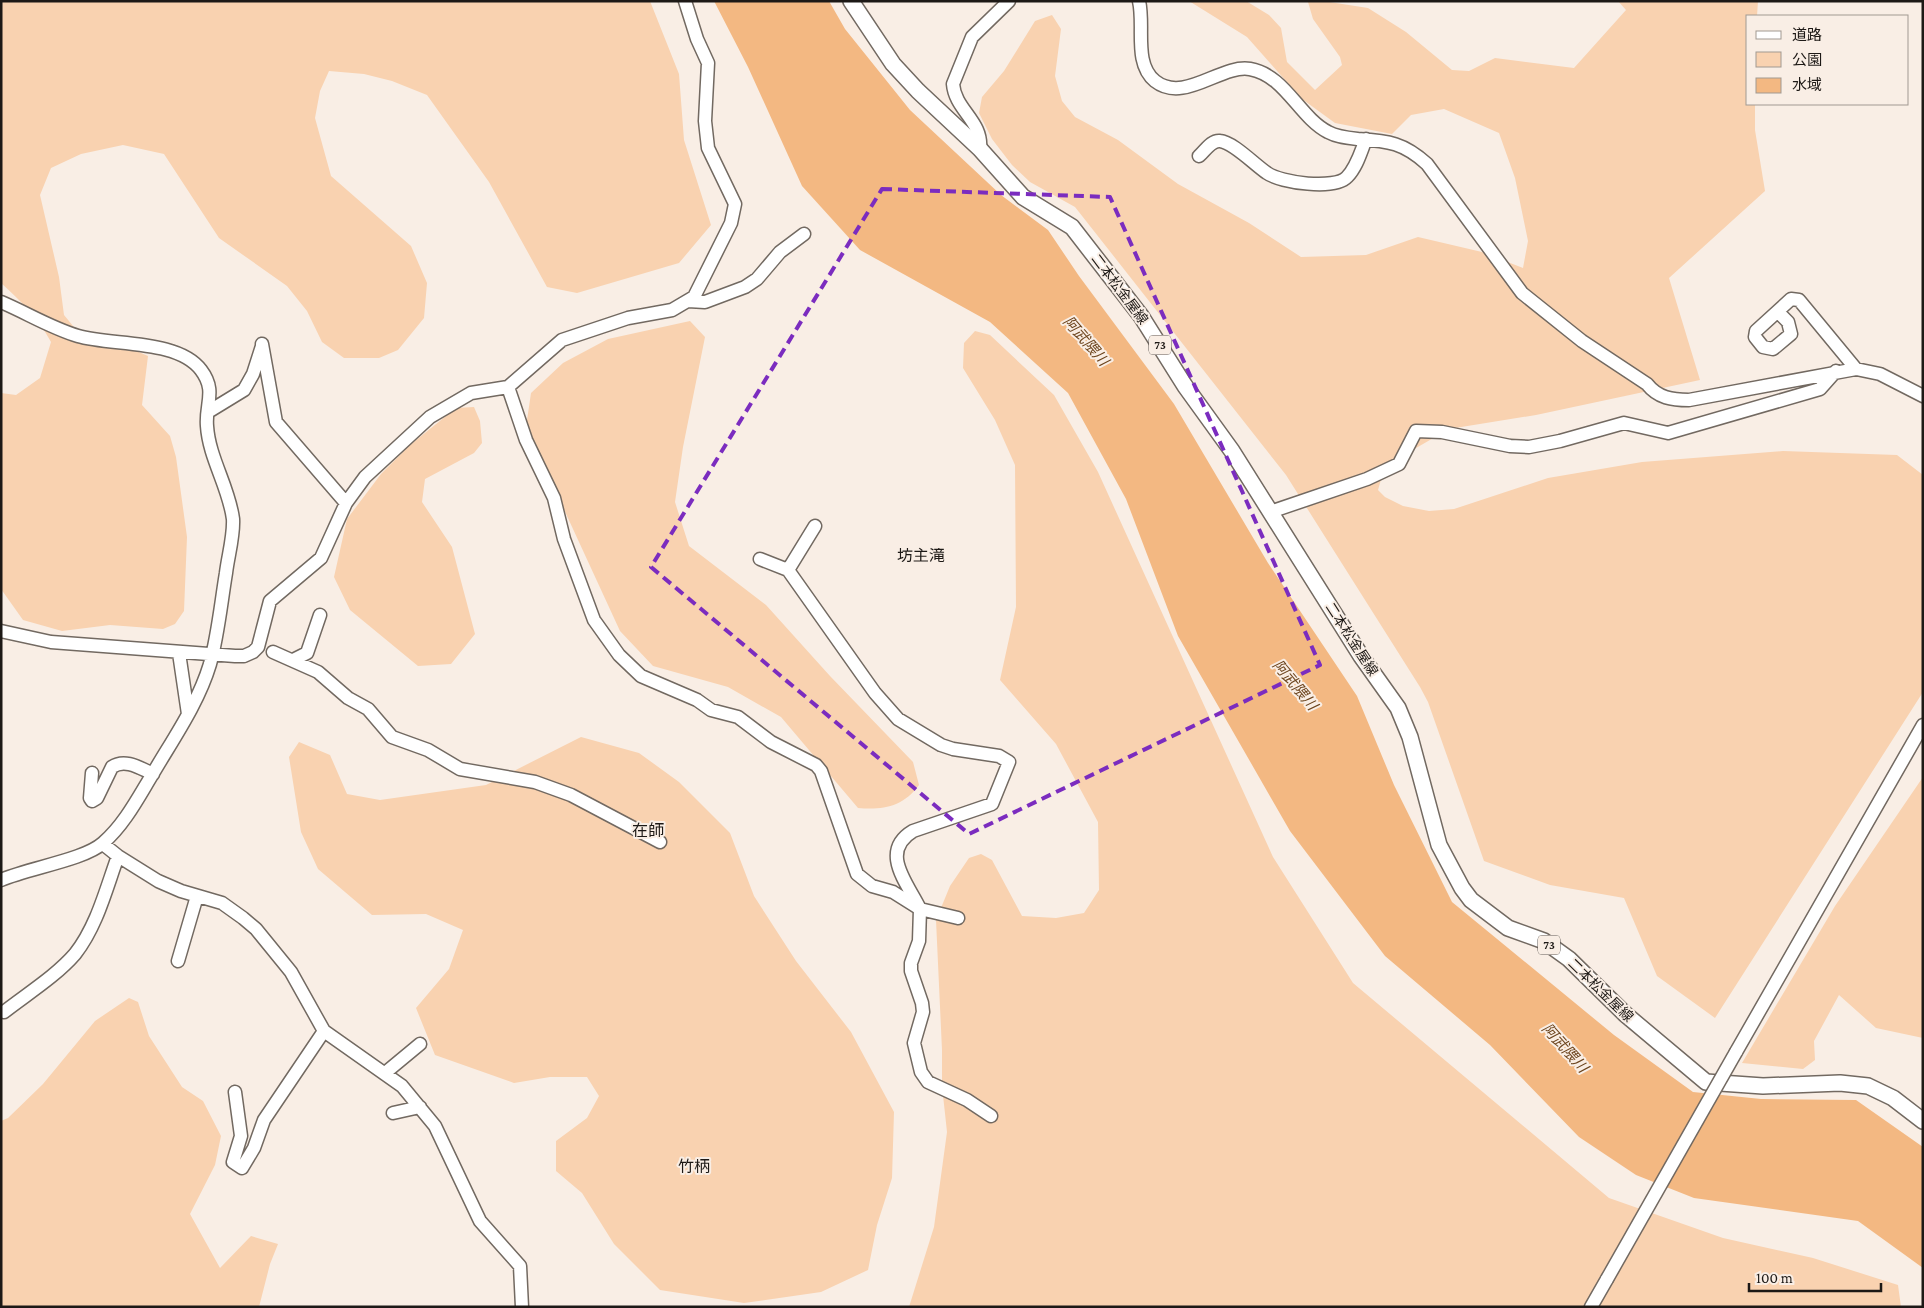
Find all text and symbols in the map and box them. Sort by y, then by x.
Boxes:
legend [1746,15,1909,105]
text: 道路 [1792,27,1822,43]
text: 公園 [1792,52,1822,68]
text: 水域 [1792,77,1822,93]
street label: 二本松金屋線 [1088,251,1152,327]
water label: 阿武隈川 [1060,313,1113,370]
road number: 73 [1149,336,1171,354]
district label: 坊主滝 [897,547,945,564]
street label: 二本松金屋線 [1322,599,1382,679]
water label: 阿武隈川 [1270,657,1322,715]
district label: 在師 [632,822,664,839]
road number: 73 [1538,936,1560,954]
street label: 二本松金屋線 [1565,955,1637,1025]
water label: 阿武隈川 [1539,1020,1592,1077]
district label: 竹柄 [678,1158,710,1175]
scale bar [1749,1260,1882,1292]
text: 100 m [1756,1270,1793,1286]

